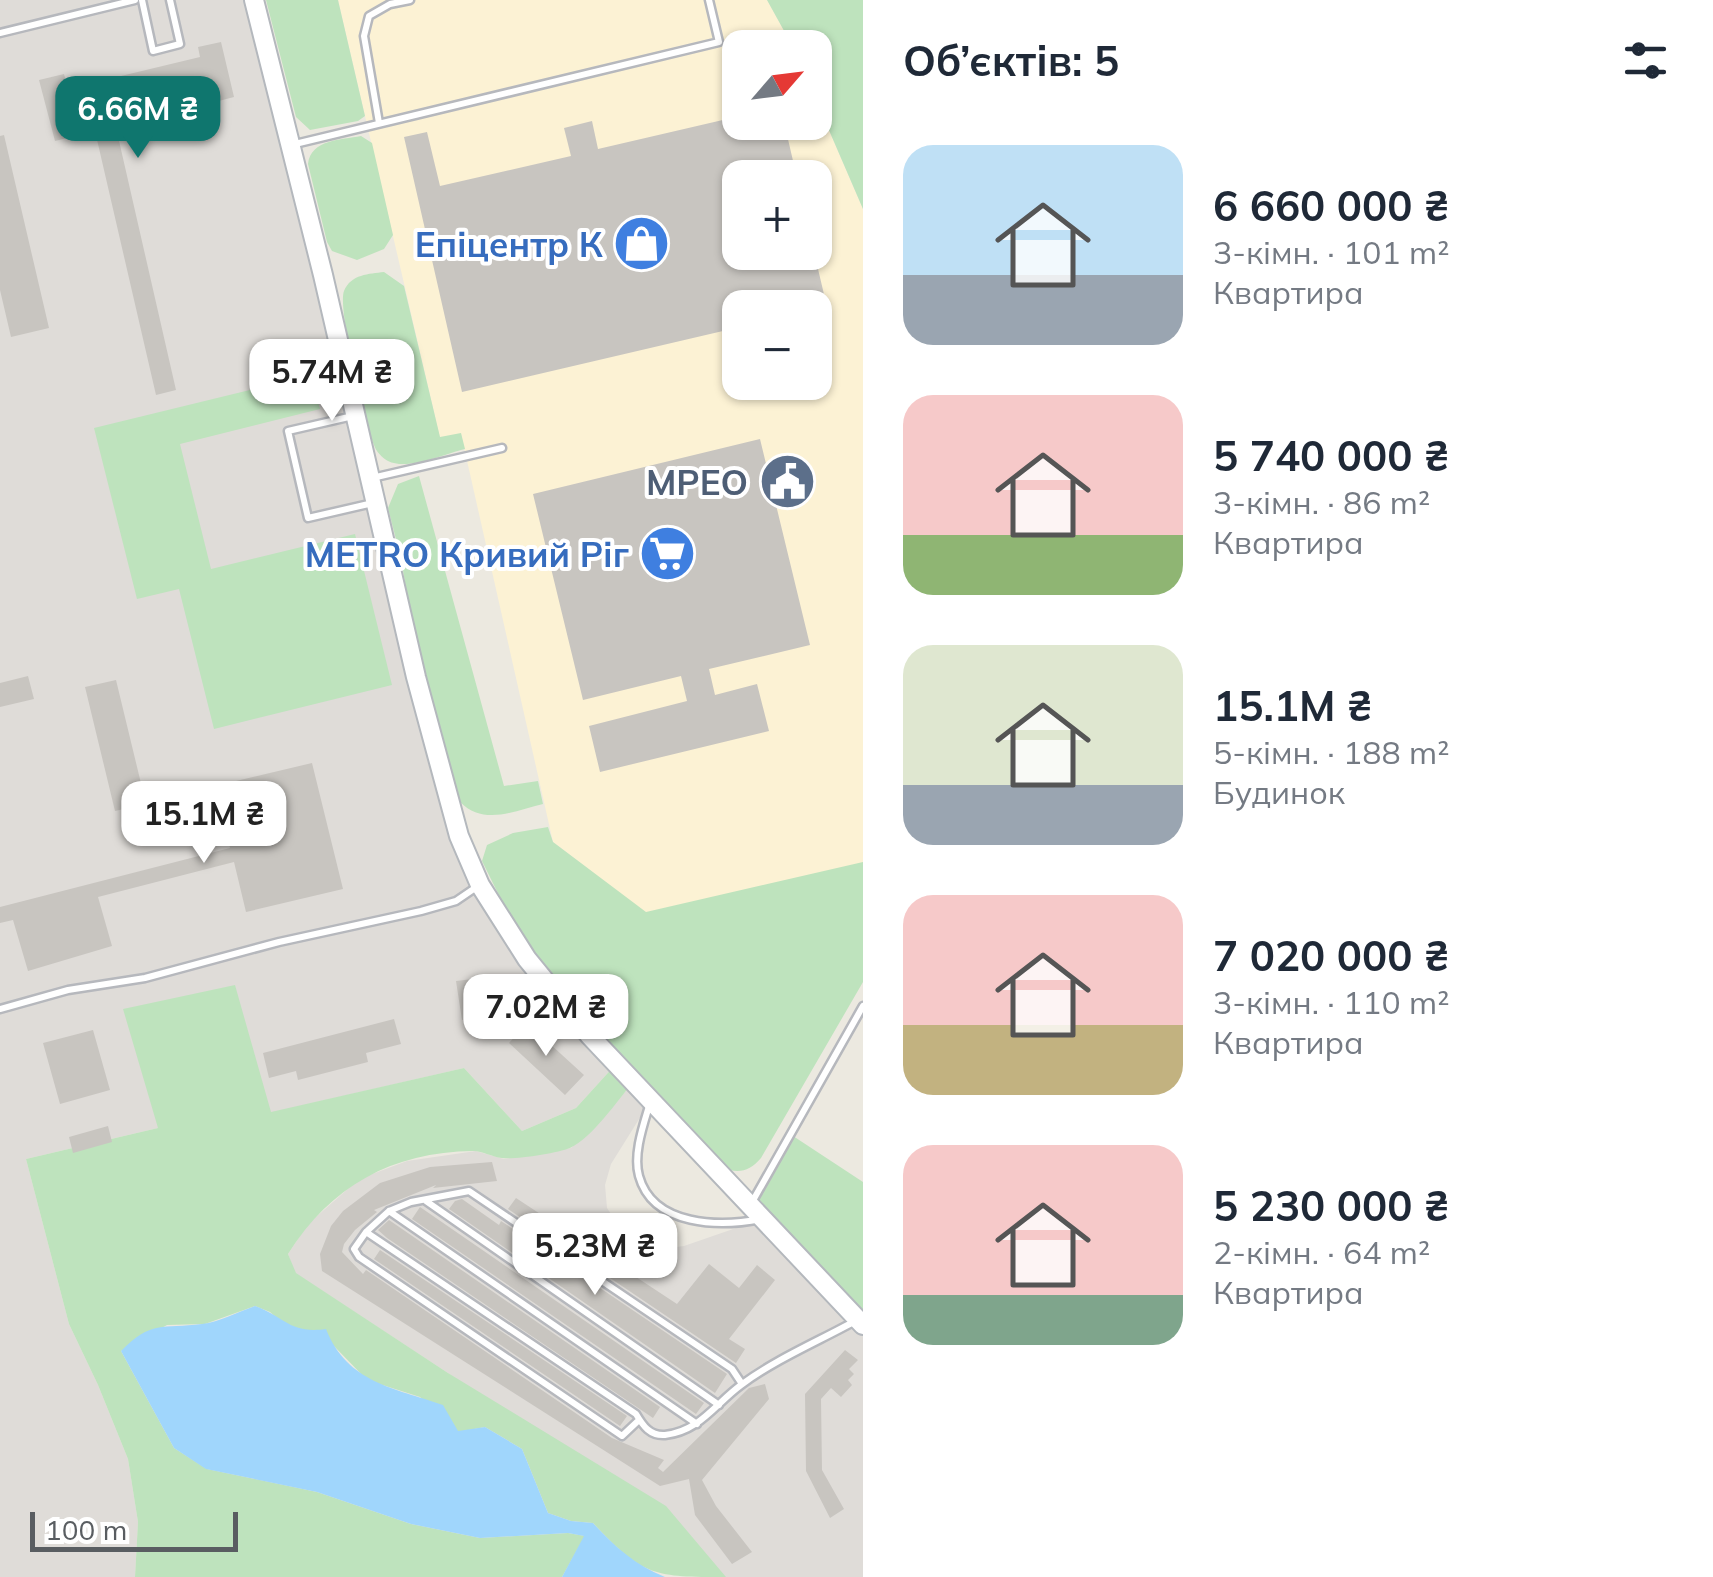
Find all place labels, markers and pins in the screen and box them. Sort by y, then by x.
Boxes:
pin: 6.66M ₴ [46,76,230,161]
shop icon: Епіцентр К [612,214,672,274]
place label: Епіцентр К [415,222,604,266]
pin: 5.74M ₴ [240,339,424,424]
public building icon: МРЕО [757,452,817,512]
place label: МРЕО [646,460,748,504]
supermarket icon: METRO Кривий Ріг [638,524,698,584]
place label: METRO Кривий Ріг [305,532,629,576]
pin: 15.1M ₴ [112,781,296,866]
pin: 7.02M ₴ [454,974,638,1059]
pin: 5.23M ₴ [503,1213,687,1298]

